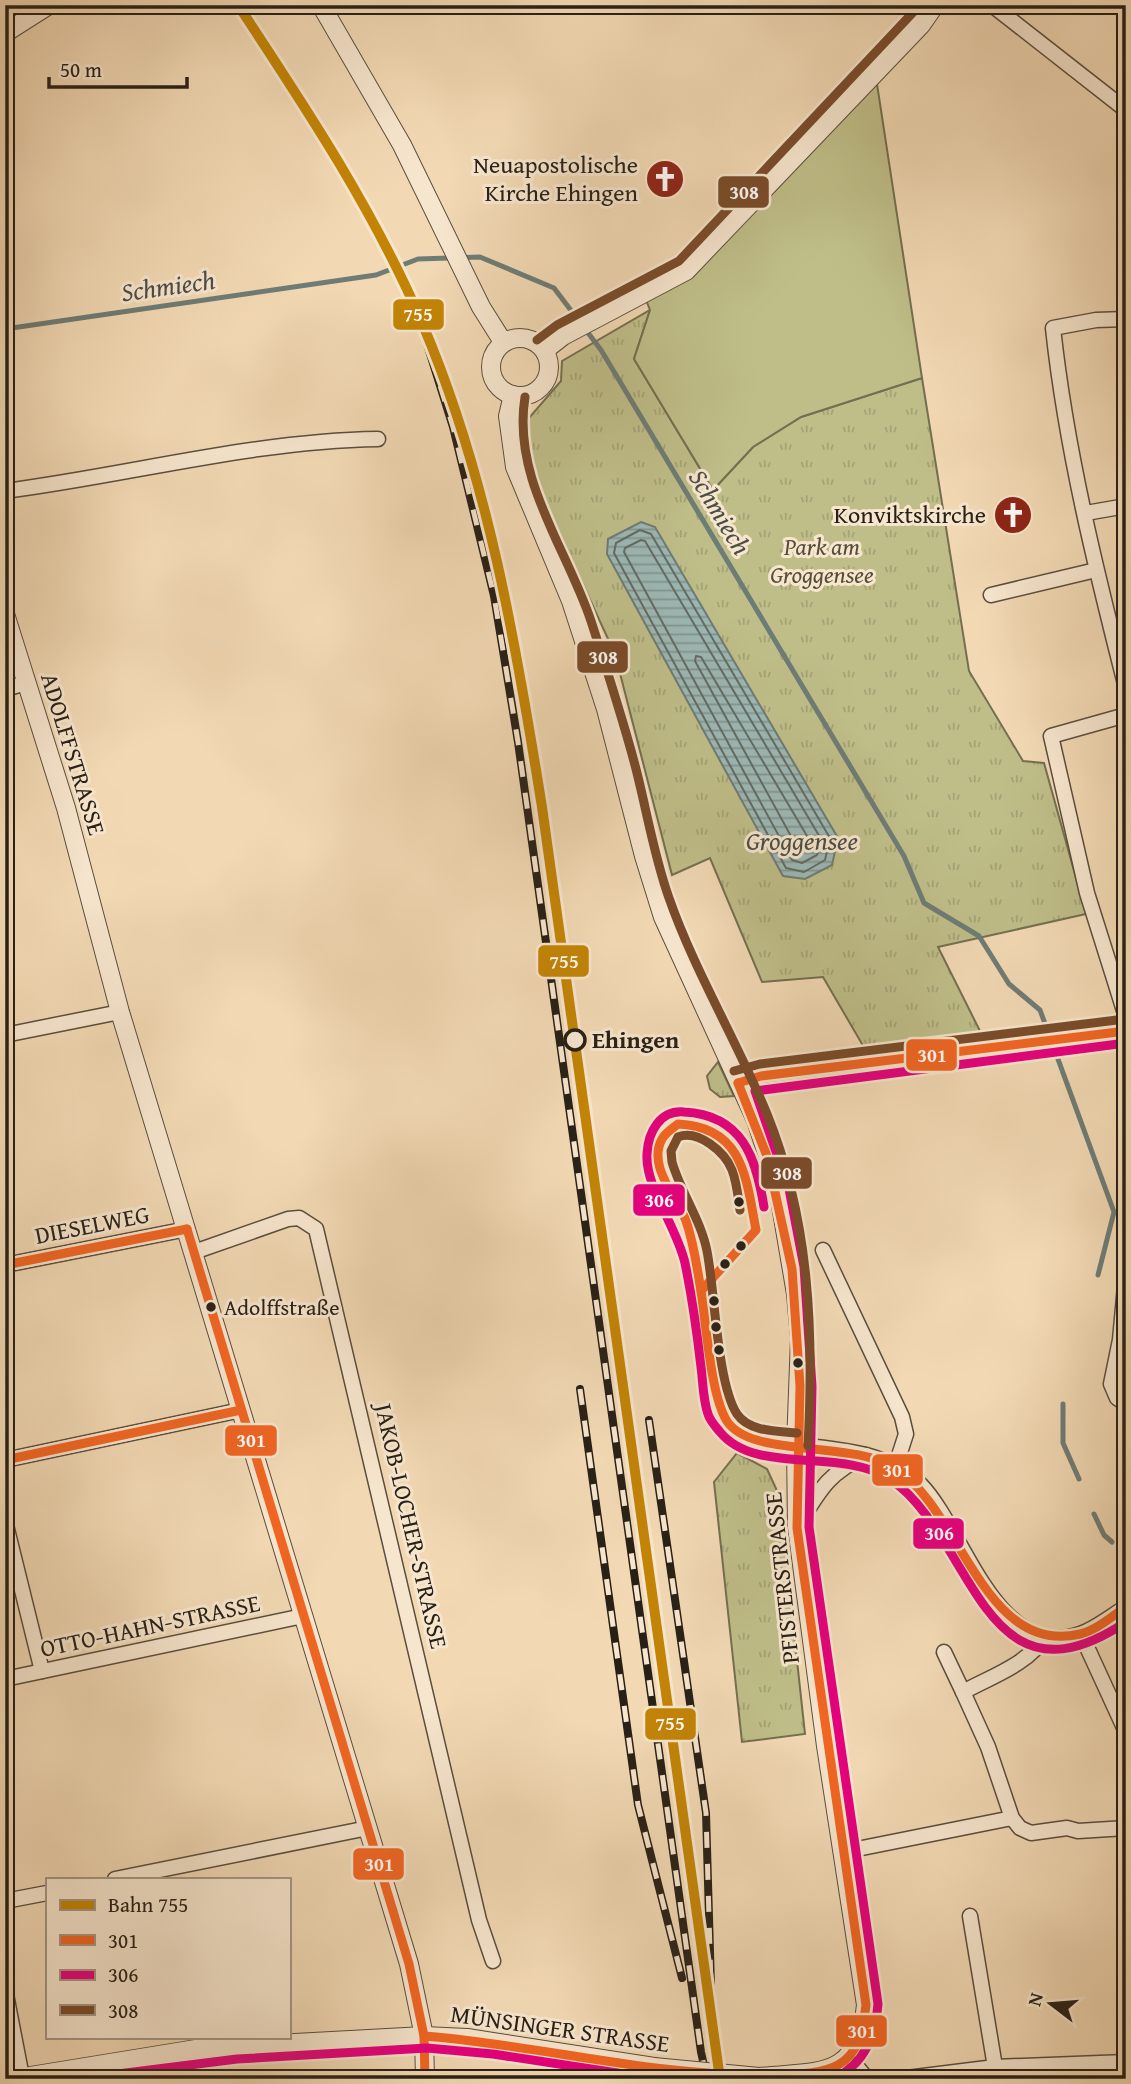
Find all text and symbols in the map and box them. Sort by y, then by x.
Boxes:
scale bar [49,46,187,90]
text: 50 m [60,54,102,85]
place label: Neuapostolische Kirche Ehingen [473,147,639,210]
church icon: Neuapostolische Kirche Ehingen [644,158,686,200]
line badge: 308 [717,175,770,209]
text: 308 [729,178,759,206]
water label: Schmiech [118,260,217,311]
line badge: 755 [392,298,445,331]
text: 755 [403,300,433,328]
water label: Schmiech [679,461,761,562]
church icon: Konviktskirche [992,494,1034,536]
place label: Konviktskirche [834,497,986,532]
park label: Park am Groggensee [770,529,874,592]
line badge: 308 [576,640,629,674]
text: 308 [588,643,618,671]
street label: ADOLFFSTRASSE [32,668,115,839]
water label: Groggensee [746,821,858,860]
line badge: 755 [537,944,590,978]
text: 755 [549,947,579,975]
place label: Ehingen [592,1022,679,1057]
marker: Ehingen [564,1029,586,1051]
line badge: 301 [905,1038,958,1072]
text: 301 [917,1041,947,1069]
line badge: 308 [760,1156,813,1190]
text: 308 [772,1159,802,1187]
line badge: 306 [632,1183,686,1217]
text: 306 [644,1186,674,1214]
unlabelled marker [732,1195,746,1209]
street label: DIESELWEG [32,1196,152,1253]
unlabelled marker [734,1239,748,1253]
unlabelled marker [718,1257,732,1271]
place label: Adolffstraße [224,1291,340,1323]
unlabelled marker [707,1294,721,1308]
marker: Adolffstraße [204,1300,218,1314]
unlabelled marker [709,1320,723,1334]
unlabelled marker [712,1343,726,1357]
unlabelled marker [791,1356,805,1370]
street label: JAKOB-LOCHER-STRASSE [366,1397,457,1652]
line badge: 301 [224,1424,278,1457]
text: 301 [236,1426,266,1454]
line badge: 301 [871,1453,924,1487]
text: 301 [882,1456,912,1484]
street label: PFISTERSTRASSE [755,1491,808,1666]
line badge: 306 [912,1517,965,1550]
text: 306 [924,1519,954,1547]
street label: OTTO-HAHN-STRASSE [37,1585,263,1666]
line badge: 755 [644,1707,697,1741]
text: 755 [655,1709,685,1737]
line badge: 301 [352,1847,405,1881]
text: 301 [364,1850,394,1878]
legend [46,1878,290,2038]
text: Bahn 755 [108,1889,188,1920]
text: 301 [108,1925,138,1956]
text: 306 [108,1959,138,1990]
north arrow [1016,1968,1086,2038]
text: N [1019,1989,1050,2009]
text: 308 [108,1995,138,2026]
street label: MÜNSINGER STRASSE [448,1996,672,2061]
line badge: 301 [835,2014,888,2048]
text: 301 [847,2017,877,2045]

